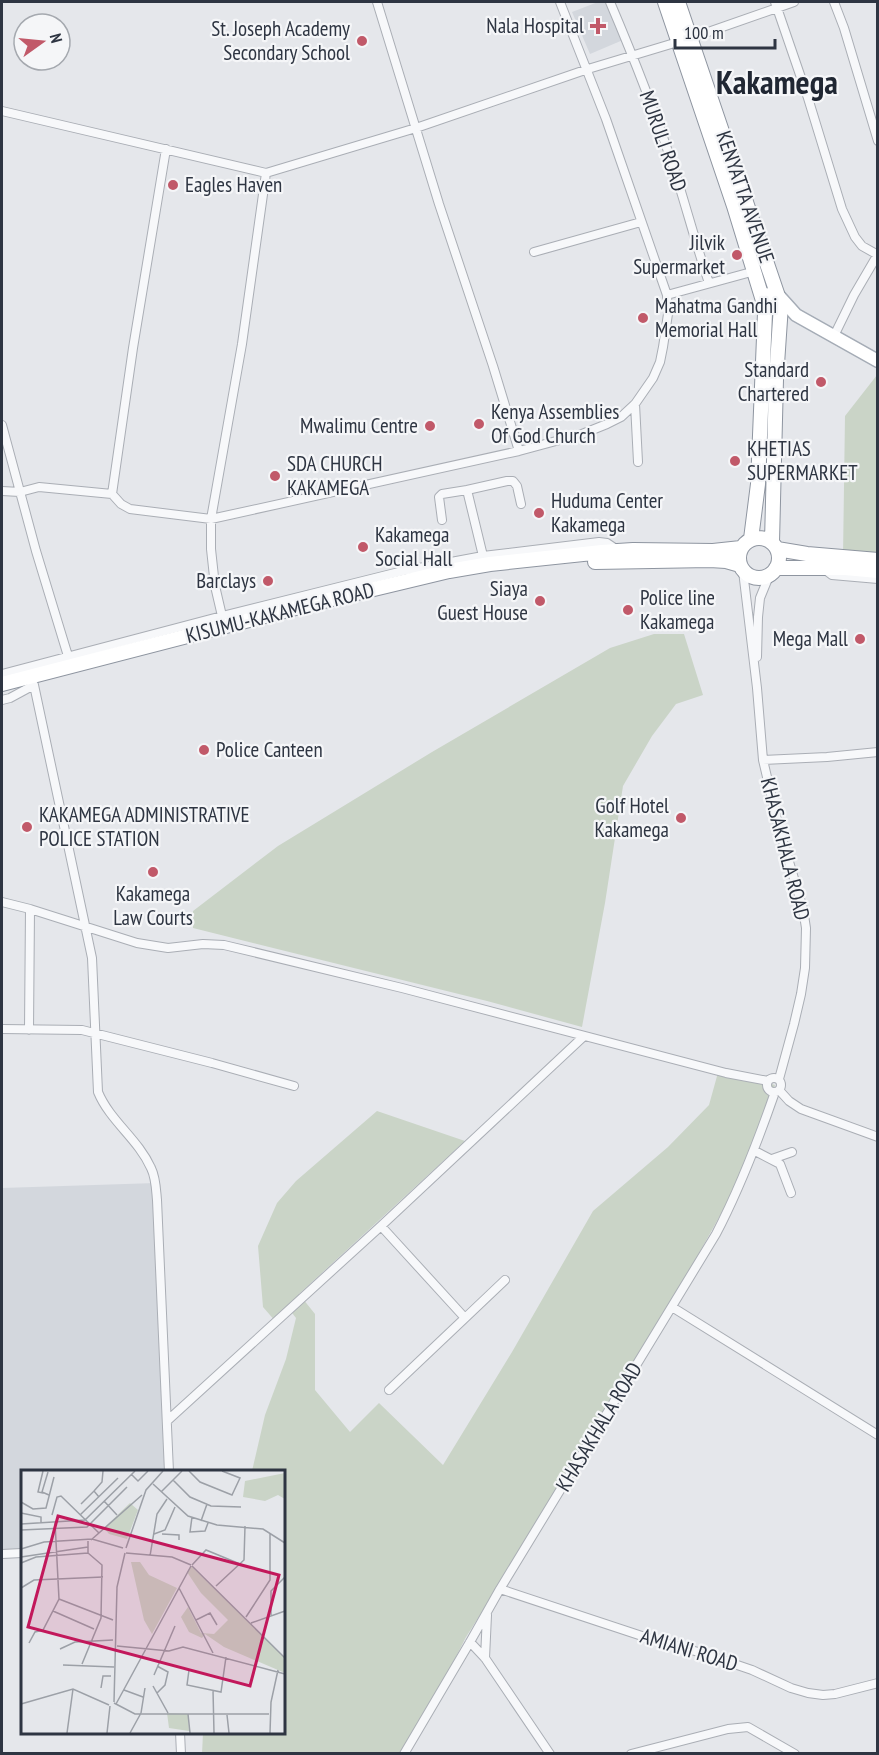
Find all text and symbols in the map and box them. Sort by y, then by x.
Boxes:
north arrow [12,12,72,72]
place label: Nala Hospital [486,12,584,39]
scale bar [675,12,776,50]
place label: St. Joseph Academy Secondary School [211,15,350,66]
marker: Nala Hospital [589,17,607,35]
text: 100 m [684,21,724,44]
text: N [46,31,67,45]
marker: St. Joseph Academy Secondary School [355,34,369,48]
district label: Kakamega [716,60,838,103]
street label: MURULI ROAD [634,87,693,195]
street label: KENYATTA AVENUE [710,127,781,266]
place label: Eagles Haven [185,171,282,198]
marker: Eagles Haven [166,178,180,192]
place label: Jilvik Supermarket [633,229,725,280]
marker: Jilvik Supermarket [730,248,744,262]
place label: Mahatma Gandhi Memorial Hall [655,292,778,343]
marker: Mahatma Gandhi Memorial Hall [636,311,650,325]
place label: Standard Chartered [738,356,809,407]
marker: Standard Chartered [814,375,828,389]
place label: Kenya Assemblies Of God Church [491,398,619,449]
place label: Mwalimu Centre [300,412,418,439]
marker: Kenya Assemblies Of God Church [472,417,486,431]
marker: Mwalimu Centre [423,419,437,433]
place label: KHETIAS SUPERMARKET [747,435,858,486]
place label: SDA CHURCH KAKAMEGA [287,450,382,501]
marker: KHETIAS SUPERMARKET [728,454,742,468]
marker: SDA CHURCH KAKAMEGA [268,469,282,483]
place label: Huduma Center Kakamega [551,487,663,538]
marker: Huduma Center Kakamega [532,506,546,520]
place label: Kakamega Social Hall [375,521,452,572]
marker: Kakamega Social Hall [356,540,370,554]
place label: Barclays [196,567,256,594]
marker: Barclays [261,574,275,588]
place label: Siaya Guest House [437,575,528,626]
street label: KISUMU-KAKAMEGA ROAD [183,576,377,649]
place label: Police line Kakamega [640,584,715,635]
marker: Siaya Guest House [533,594,547,608]
marker: Police line Kakamega [621,603,635,617]
place label: Mega Mall [773,625,848,652]
marker: Mega Mall [853,632,867,646]
place label: Police Canteen [216,736,323,763]
marker: Police Canteen [197,743,211,757]
street label: KHASAKHALA ROAD [755,775,816,923]
place label: Golf Hotel Kakamega [594,792,669,843]
place label: KAKAMEGA ADMINISTRATIVE POLICE STATION [39,801,250,852]
marker: Golf Hotel Kakamega [674,811,688,825]
marker: KAKAMEGA ADMINISTRATIVE POLICE STATION [20,820,34,834]
marker: Kakamega Law Courts [146,865,160,879]
place label: Kakamega Law Courts [113,880,193,931]
street label: KHASAKHALA ROAD [549,1357,648,1496]
inset map [21,1470,285,1734]
street label: AMIANI ROAD [637,1622,741,1677]

